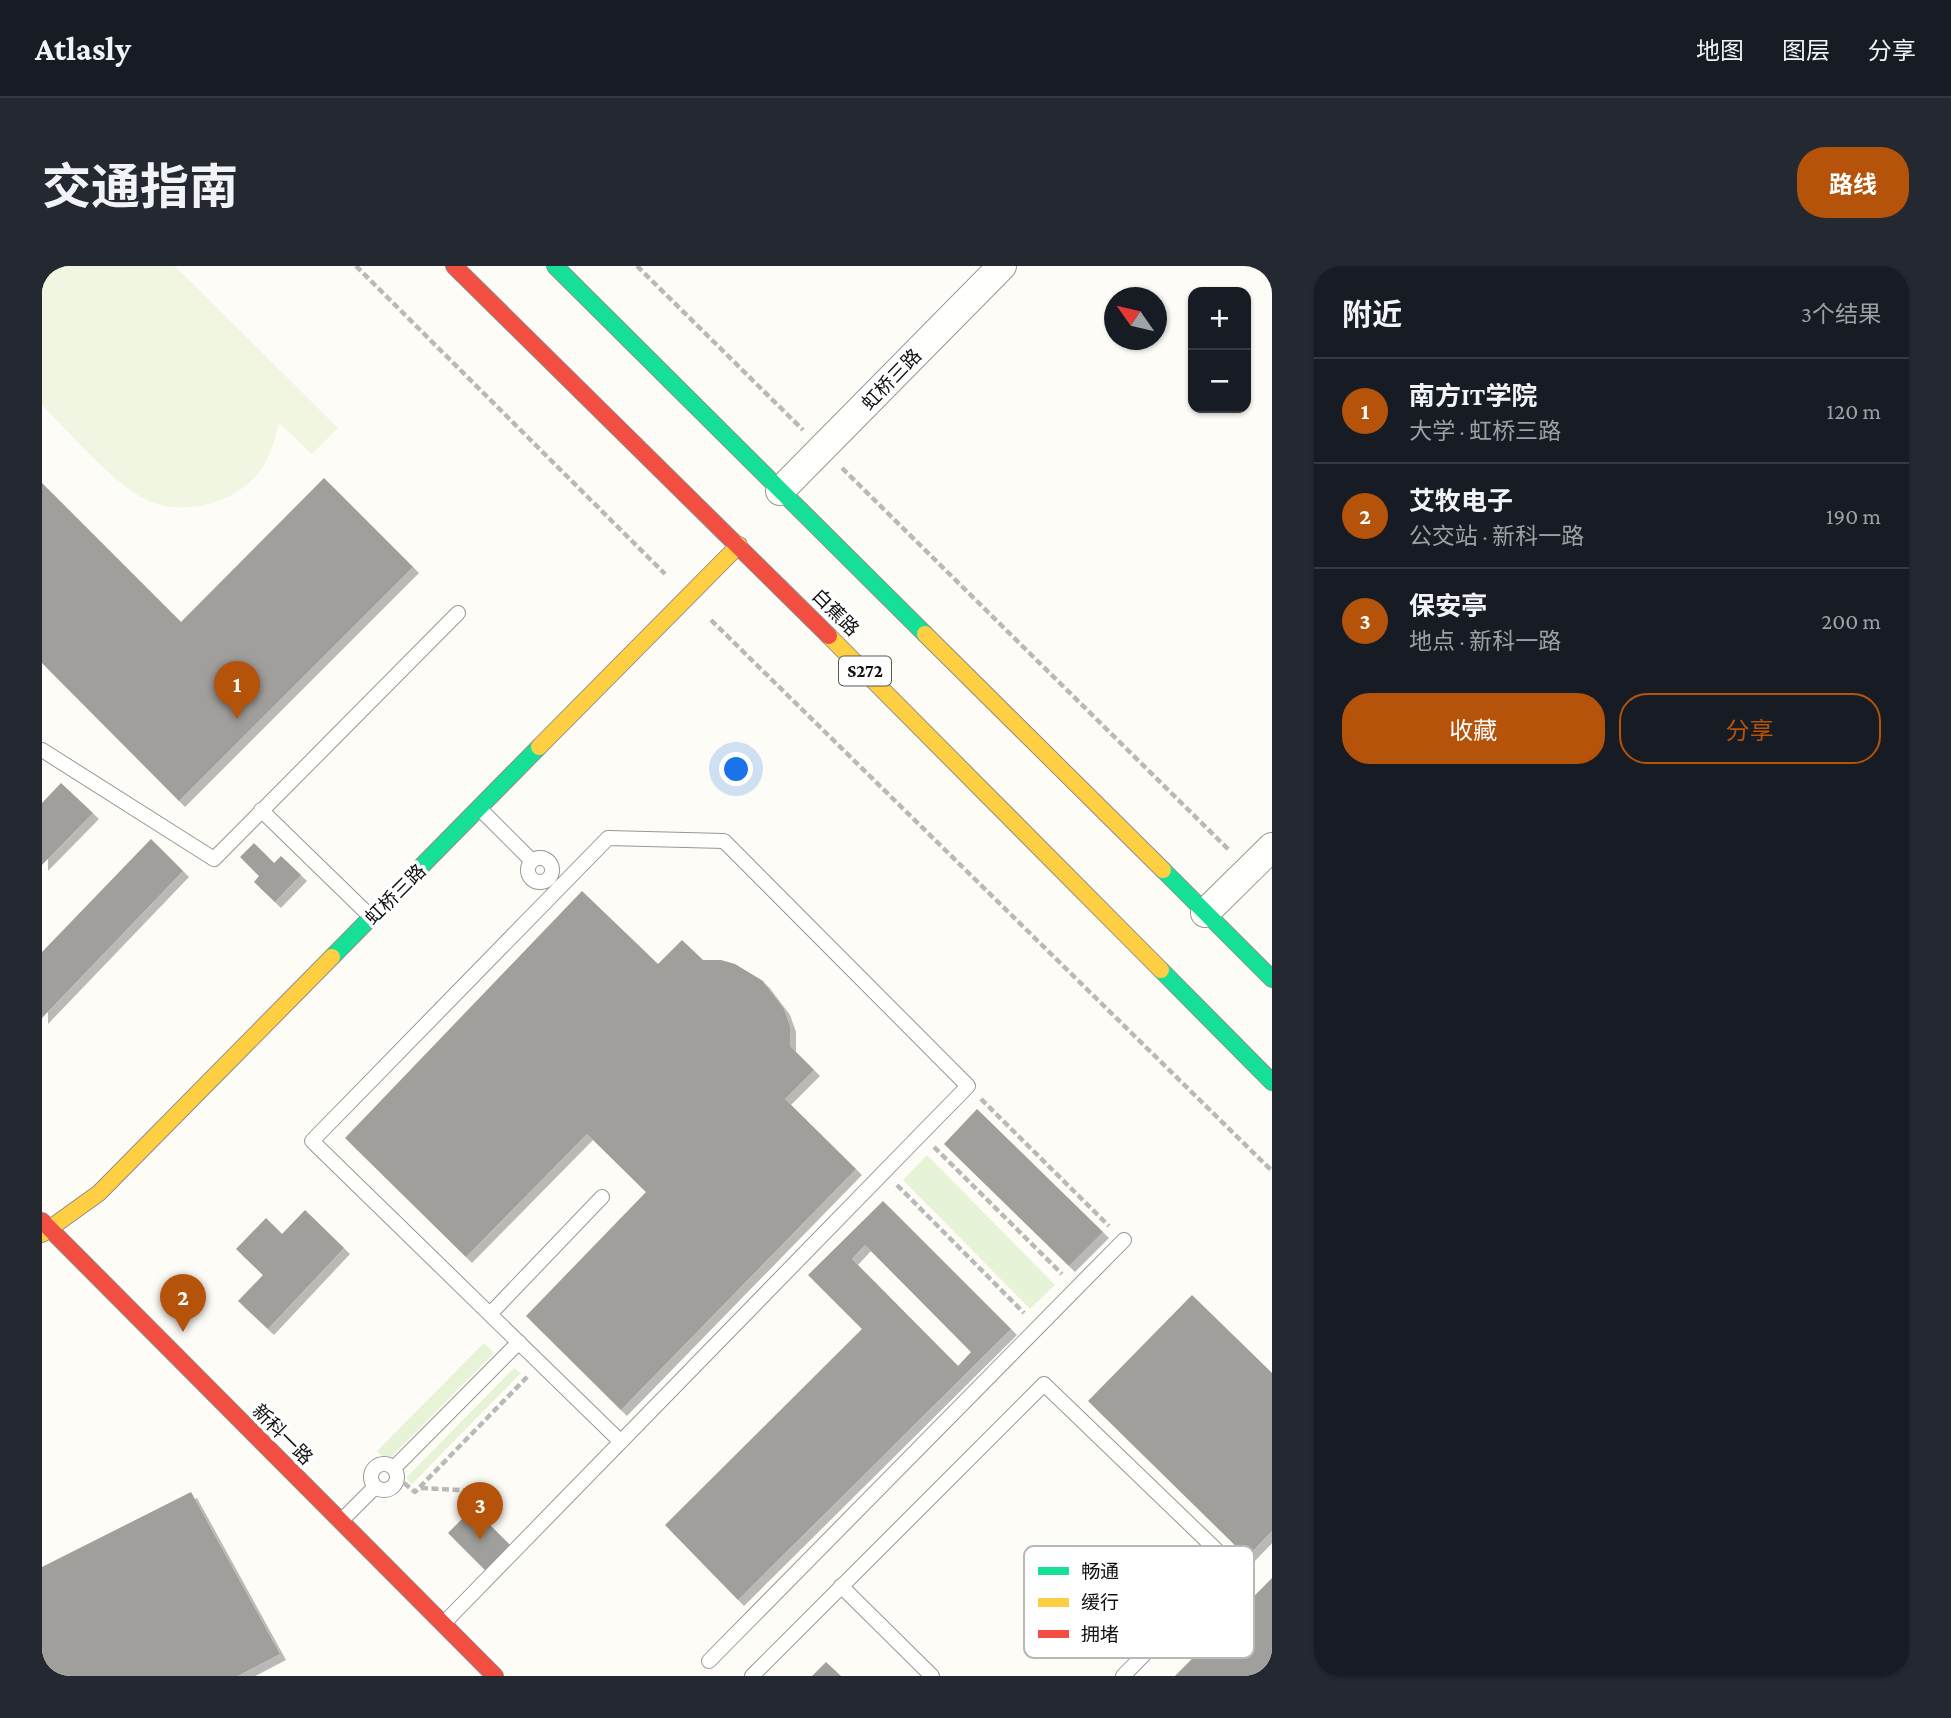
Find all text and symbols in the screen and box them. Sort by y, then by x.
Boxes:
text: Atlasly [35,30,131,67]
text: 地图 [1696,37,1744,64]
text: 图层 [1782,37,1830,64]
text: 分享 [1868,37,1916,64]
button: 路线 [1797,147,1909,218]
text: 交通指南 [42,160,238,215]
north arrow [1104,287,1167,350]
map controls [1188,287,1251,413]
button: + [1188,287,1251,350]
text: 附近 [1342,298,1402,331]
text: 3个结果 [1801,301,1881,327]
street label: 虹桥三路 [857,345,925,414]
button: − [1188,350,1251,413]
text: 南方IT学院 [1409,382,1537,411]
text: 1 [1361,398,1369,424]
text: 120 m [1827,398,1881,424]
text: 大学 · 虹桥三路 [1409,418,1561,444]
text: 艾牧电子 [1409,487,1513,516]
text: 2 [1359,503,1371,529]
text: 190 m [1826,503,1881,529]
text: 公交站 · 新科一路 [1409,523,1584,549]
street label: 白蕉路 [808,585,863,640]
text: 保安亭 [1409,592,1487,621]
text: 3 [1359,608,1371,634]
text: 200 m [1821,608,1881,634]
text: 地点 · 新科一路 [1409,628,1561,654]
road number: S272 [839,656,891,685]
pin: 1 [214,661,260,719]
button: 收藏 [1342,693,1605,764]
button: 分享 [1619,693,1881,764]
your location [719,752,753,786]
street label: 虹桥三路 [361,860,430,929]
pin: 2 [160,1274,206,1332]
street label: 新科一路 [248,1400,317,1469]
pin: 3 [457,1482,503,1540]
legend [1024,1546,1254,1658]
text: 畅通 [1081,1561,1119,1582]
text: 缓行 [1081,1592,1119,1613]
text: 拥堵 [1081,1624,1119,1645]

